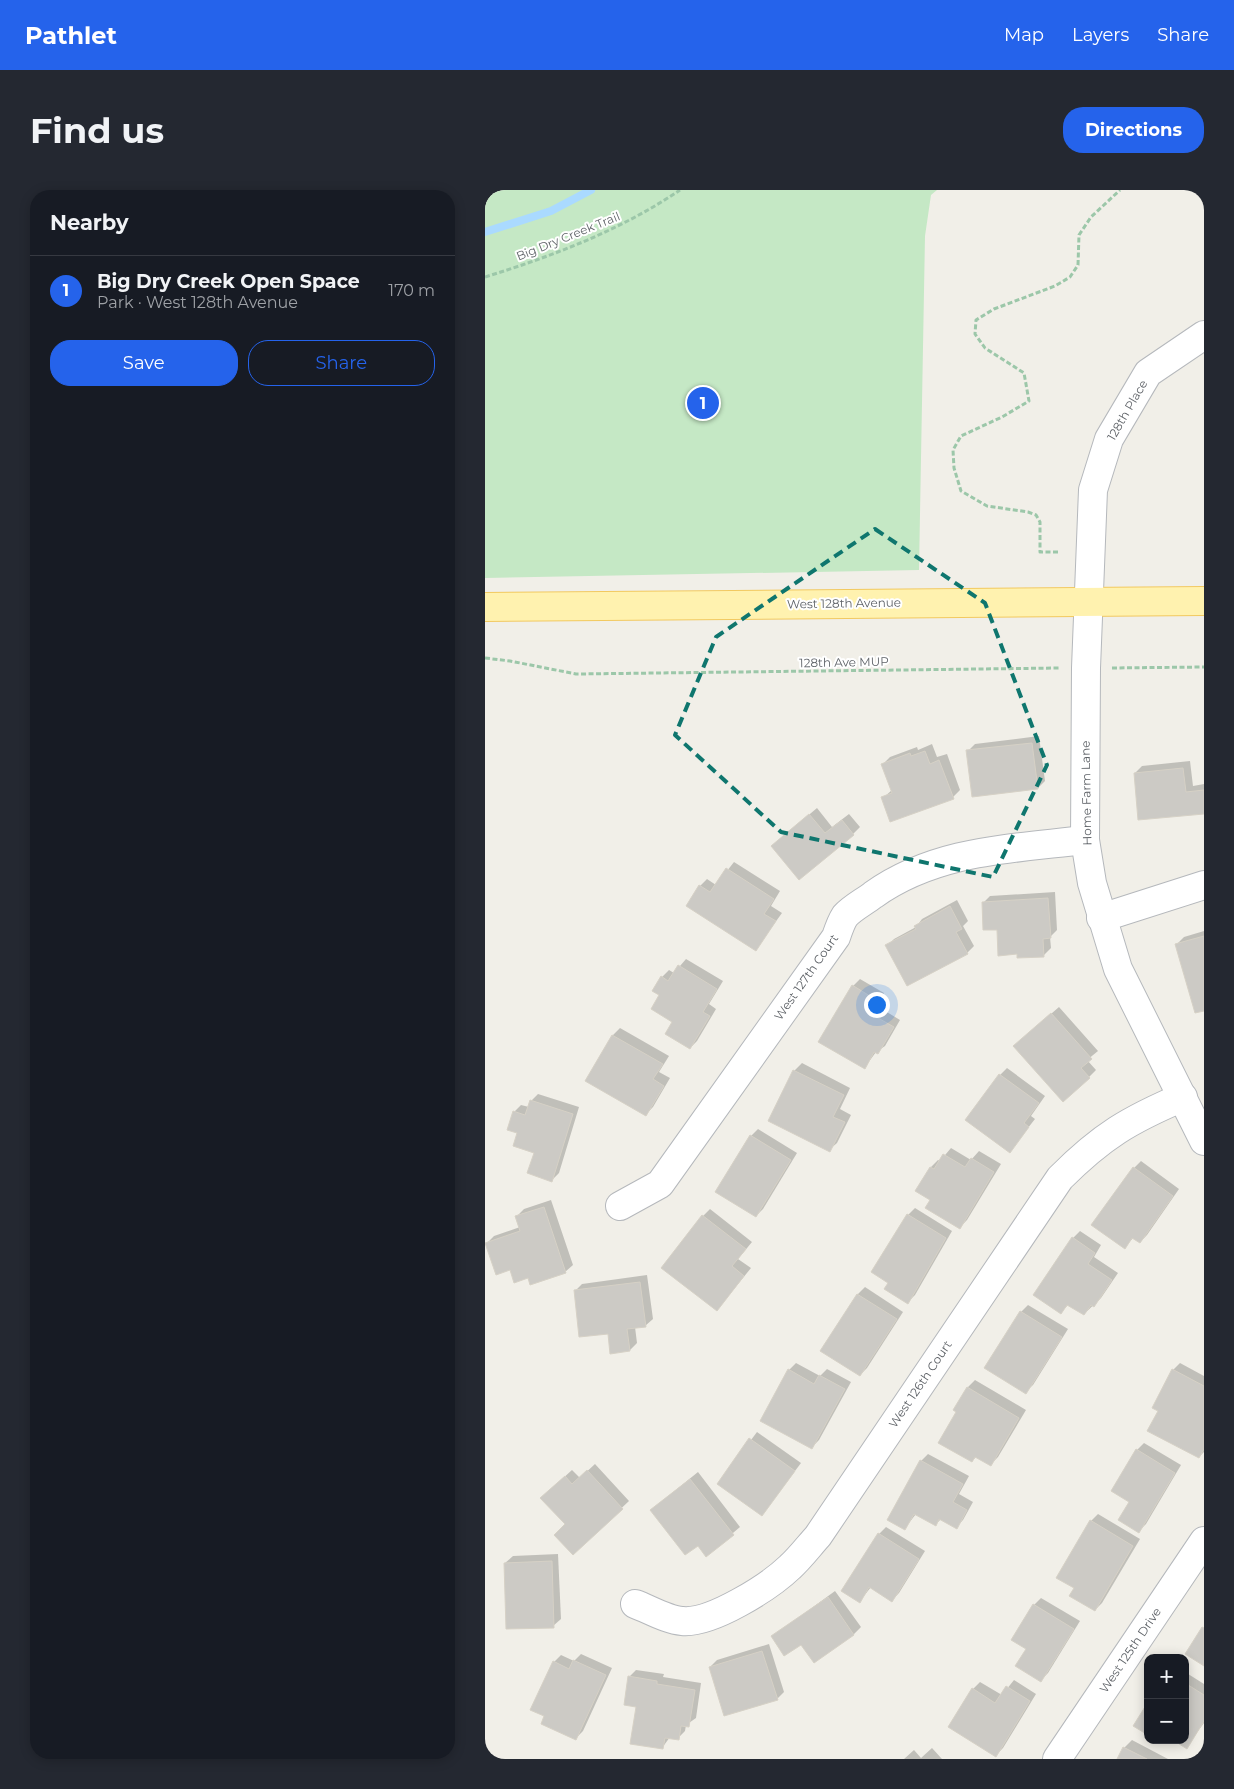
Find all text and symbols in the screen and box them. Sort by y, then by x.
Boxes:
text: Pathlet [25,21,117,50]
text: Map [1004,24,1044,46]
text: Layers [1072,24,1129,46]
text: Share [1157,24,1209,46]
button: Directions [1063,107,1204,153]
text: Find us [30,109,164,152]
street label: Big Dry Creek Trail [514,208,622,264]
text: Nearby [50,210,129,235]
text: Big Dry Creek Open Space [97,270,360,293]
text: 1 [63,281,69,300]
text: 170 m [388,281,435,300]
text: Park · West 128th Avenue [97,293,298,312]
button: Save [50,340,238,386]
button: Share [248,340,435,386]
street label: 128th Place [1104,377,1150,443]
pin: 1 [687,384,719,422]
street label: West 128th Avenue [787,595,901,611]
street label: 128th Ave MUP [799,654,889,670]
street label: Home Farm Lane [1078,740,1094,846]
street label: West 127th Court [771,931,841,1023]
your location [864,992,890,1018]
street label: West 126th Court [885,1337,955,1430]
street label: West 125th Drive [1096,1605,1164,1695]
map controls [1144,1654,1189,1744]
button: + [1144,1654,1189,1699]
button: − [1144,1699,1189,1744]

